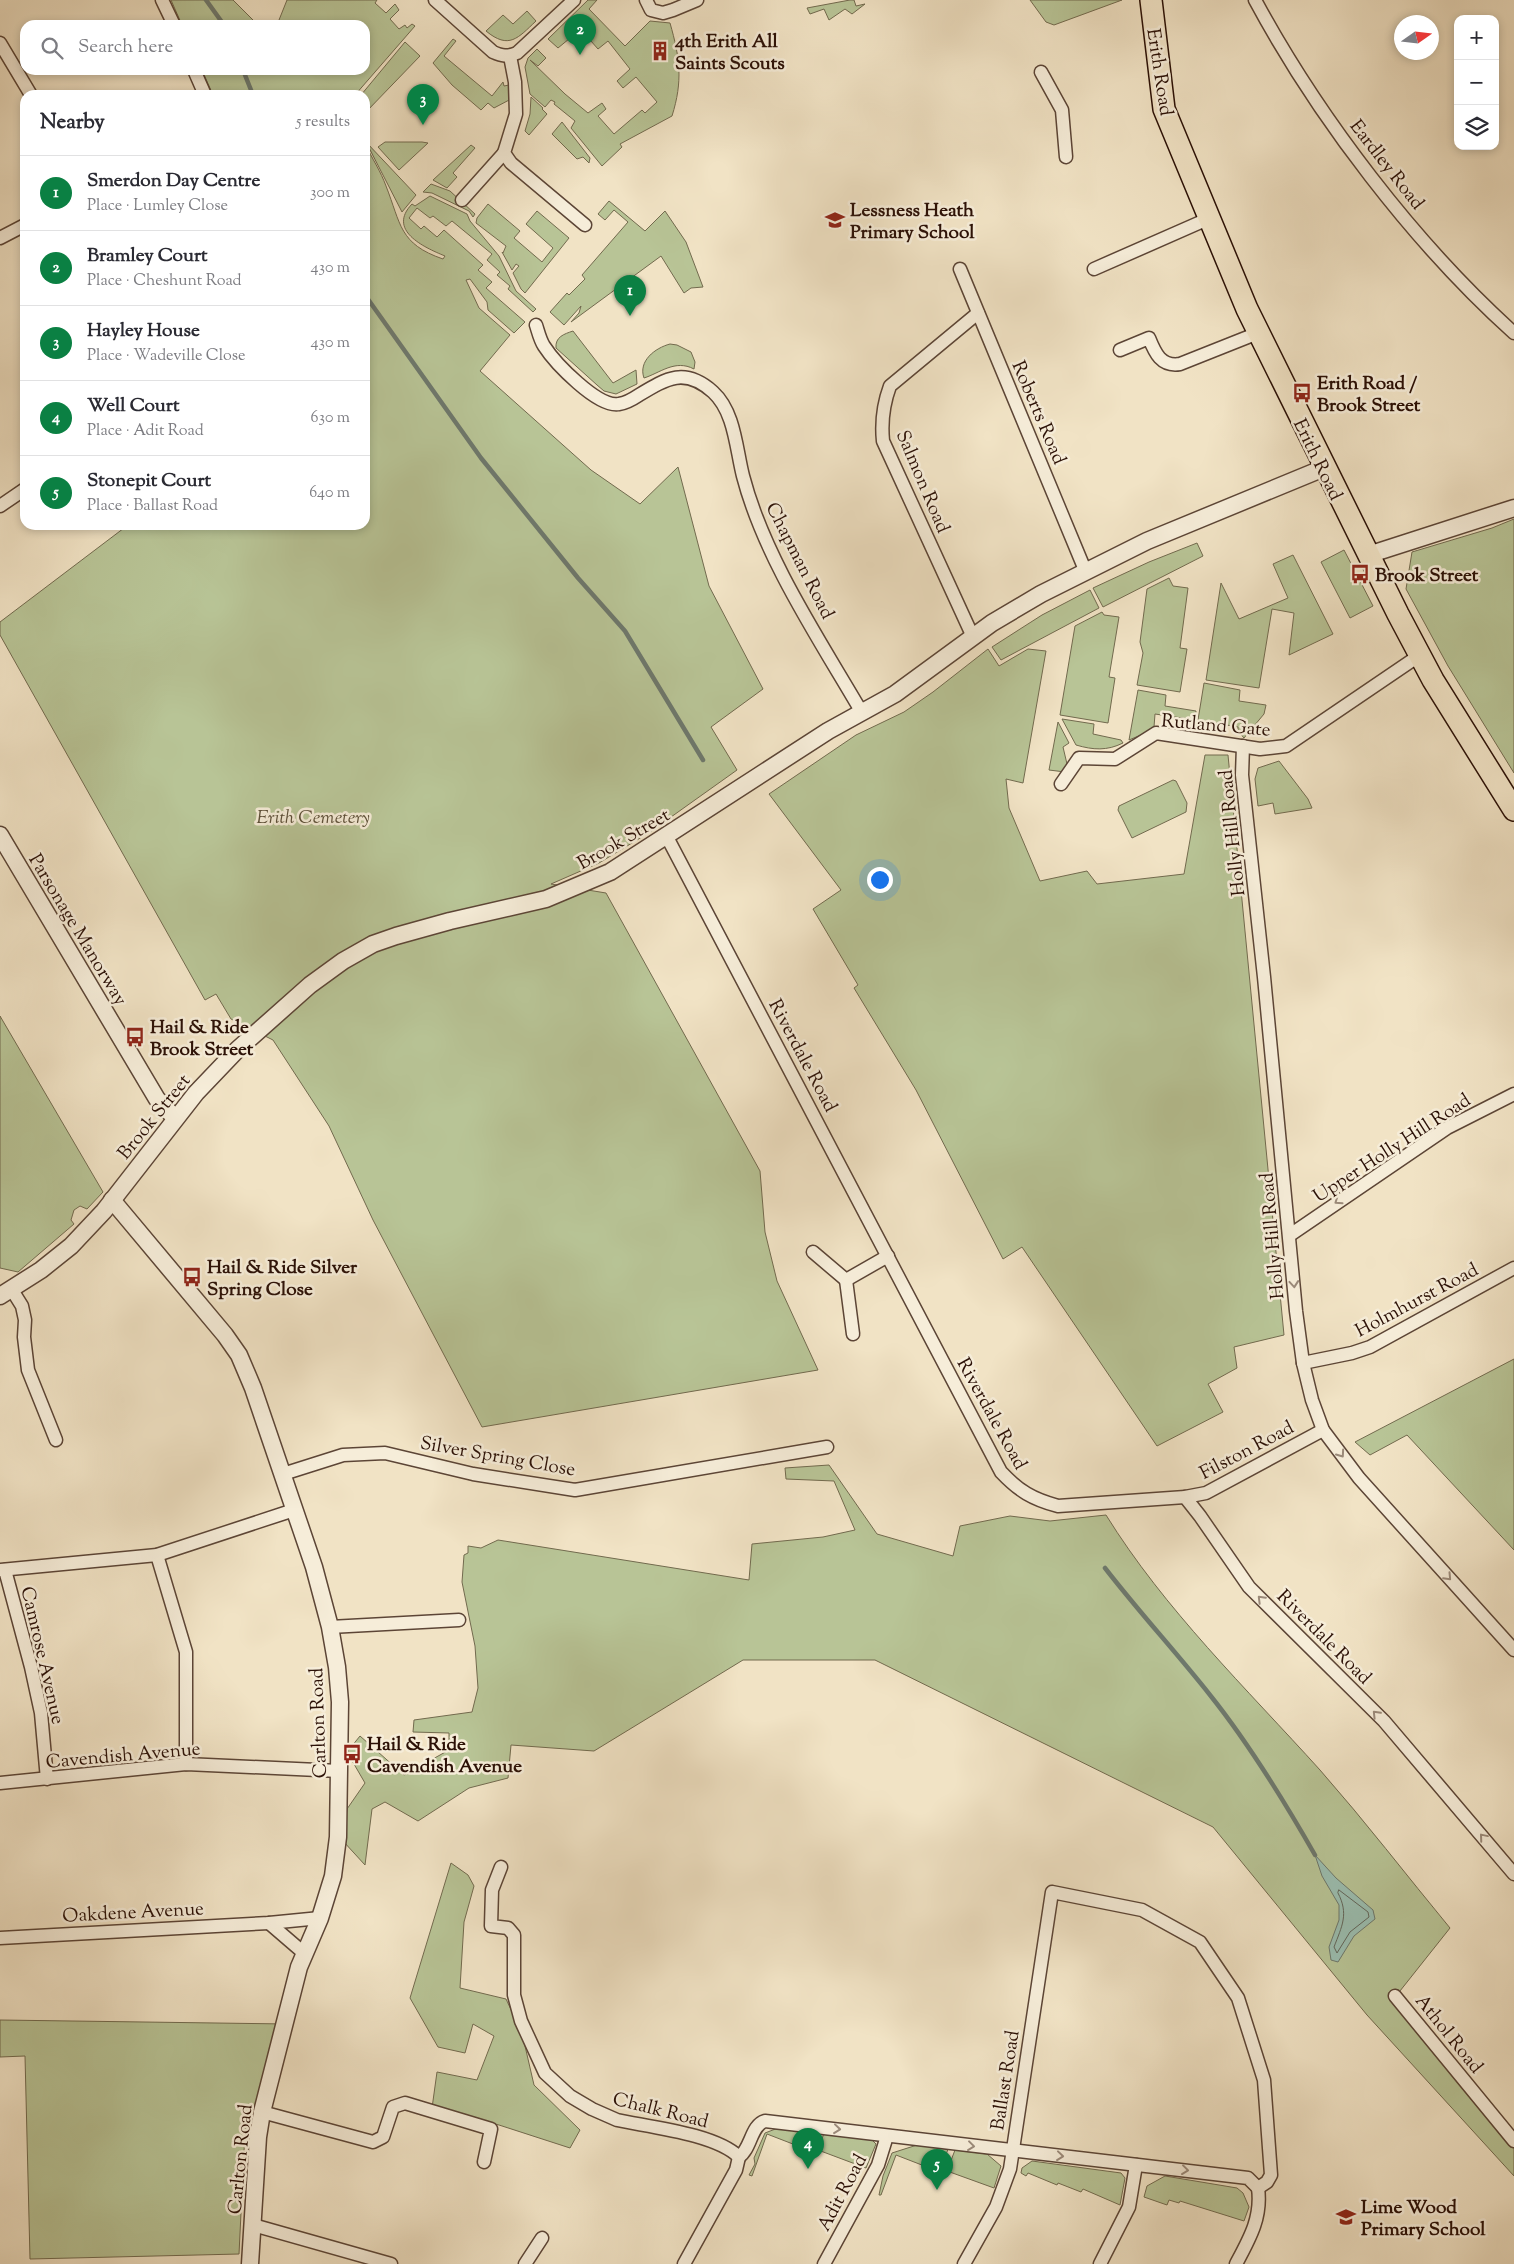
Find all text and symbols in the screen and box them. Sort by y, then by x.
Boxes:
pin: 2 [564,14,596,55]
north arrow [1394,15,1439,60]
map controls [1454,15,1499,150]
button: + [1454,15,1499,60]
search box [20,20,370,75]
street label: Erith Road [1138,27,1179,118]
place label: 4th Erith All Saints Scouts [674,29,785,78]
icon: search [38,34,66,62]
text: Search here [78,34,173,61]
building icon: 4th Erith All Saints Scouts [649,40,671,62]
button: − [1454,60,1499,105]
pin: 3 [407,84,439,125]
button: layers [1454,105,1499,150]
text: Nearby [40,108,105,138]
text: 5 results [296,111,350,134]
street label: Eardley Road [1342,115,1430,217]
text: Smerdon Day Centre [87,168,260,195]
text: 1 [53,182,59,205]
text: 300 m [310,182,350,205]
text: Place · Lumley Close [87,195,228,218]
place label: Lessness Heath Primary School [850,198,975,247]
school or university icon: Lessness Heath Primary School [824,209,846,231]
text: Bramley Court [87,243,208,270]
text: 2 [52,257,60,280]
text: 430 m [311,257,350,280]
text: Place · Cheshunt Road [87,270,242,293]
pin: 1 [614,275,646,316]
text: Hayley House [87,318,200,345]
text: 3 [53,332,59,355]
text: 430 m [311,332,350,355]
text: Place · Wadeville Close [87,345,246,368]
street label: Roberts Road [1004,357,1072,469]
place label: Erith Road / Brook Street [1317,371,1421,420]
bus stop icon: Erith Road / Brook Street [1291,382,1313,404]
text: Well Court [87,393,179,420]
text: 4 [52,407,60,430]
text: 630 m [311,407,350,430]
street label: Erith Road [1285,414,1348,506]
text: Place · Adit Road [87,420,204,443]
street label: Salmon Road [888,426,956,538]
text: Stonepit Court [87,468,211,495]
text: 5 [53,482,59,505]
text: 640 m [309,482,350,505]
text: Place · Ballast Road [87,495,218,518]
street label: Chapman Road [758,498,840,625]
bus stop icon: Brook Street [1349,563,1371,585]
place label: Brook Street [1375,563,1479,590]
street label: Rutland Gate [1160,708,1272,745]
street label: Holly Hill Road [1213,768,1254,897]
street label: Brook Street [573,802,676,878]
park label: Erith Cemetery [256,805,370,832]
street label: Parsonage Manorway [21,849,133,1012]
your location [867,867,893,893]
street label: Riverdale Road [761,995,843,1118]
place label: Hail & Ride Brook Street [150,1015,254,1064]
bus stop icon: Hail & Ride Brook Street [124,1026,146,1048]
street label: Brook Street [112,1069,198,1166]
street label: Upper Holly Hill Road [1308,1088,1477,1210]
street label: Holly Hill Road [1254,1171,1292,1300]
one-way arrow [1335,1195,1344,1204]
place label: Hail & Ride Silver Spring Close [207,1255,358,1304]
street label: Holmhurst Road [1351,1257,1484,1345]
bus stop icon: Hail & Ride Silver Spring Close [181,1266,203,1288]
one-way arrow [1288,1280,1299,1288]
street label: Riverdale Road [949,1353,1033,1475]
street label: Filston Road [1195,1415,1299,1487]
street label: Silver Spring Close [418,1431,577,1484]
one-way arrow [1335,1449,1344,1458]
one-way arrow [1442,1571,1451,1580]
street label: Camrose Avenue [13,1584,71,1727]
street label: Riverdale Road [1270,1584,1377,1692]
one-way arrow [1258,1596,1267,1605]
street label: Carlton Road [304,1667,335,1779]
one-way arrow [1373,1711,1382,1720]
place label: Hail & Ride Cavendish Avenue [367,1732,522,1781]
street label: Cavendish Avenue [45,1736,202,1777]
bus stop icon: Hail & Ride Cavendish Avenue [341,1743,363,1765]
one-way arrow [1479,1833,1488,1842]
street label: Oakdene Avenue [62,1896,205,1931]
street label: Athol Road [1408,1989,1489,2080]
street label: Ballast Road [985,2028,1028,2132]
street label: Chalk Road [610,2086,711,2136]
street label: Carlton Road [222,2103,261,2216]
one-way arrow [833,2123,841,2134]
pin: 4 [792,2128,824,2169]
one-way arrow [967,2140,975,2151]
pin: 5 [921,2149,953,2190]
street label: Adit Road [812,2150,875,2237]
one-way arrow [1057,2150,1065,2161]
one-way arrow [1181,2164,1189,2175]
place label: Lime Wood Primary School [1361,2195,1486,2244]
school or university icon: Lime Wood Primary School [1335,2206,1357,2228]

